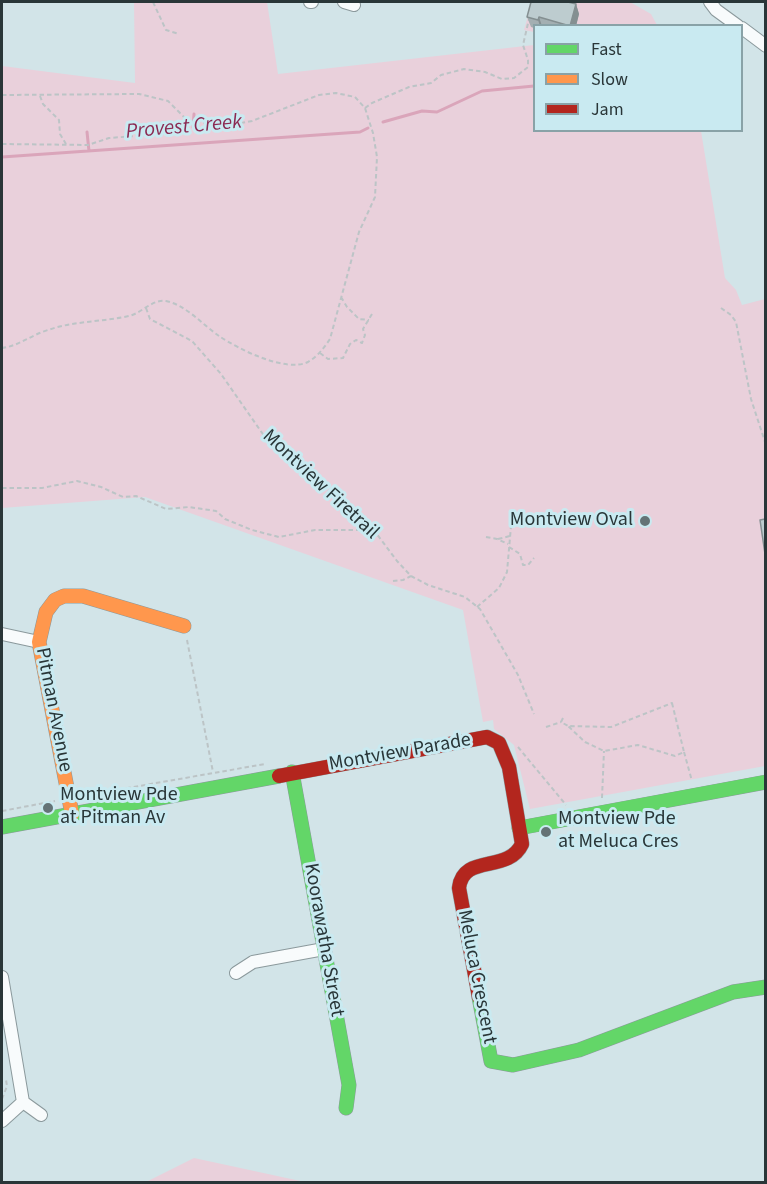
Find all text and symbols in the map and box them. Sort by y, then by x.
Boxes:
legend [533,24,743,132]
text: Fast [591,37,622,62]
text: Slow [591,67,628,92]
text: Jam [591,97,624,122]
water label: Provest Creek [125,110,243,146]
street label: Montview Firetrail [257,425,383,545]
place label: Montview Oval [510,509,633,533]
marker: Montview Oval [638,514,652,528]
street label: Pitman Avenue [29,646,77,774]
street label: Montview Parade [327,729,473,777]
place label: Montview Pde at Pitman Av [60,784,178,831]
marker: Montview Pde at Pitman Av [41,801,55,815]
place label: Montview Pde at Meluca Cres [558,808,678,855]
marker: Montview Pde at Meluca Cres [539,825,553,839]
street label: Koorawatha Street [298,861,348,1019]
street label: Meluca Crescent [451,908,501,1046]

